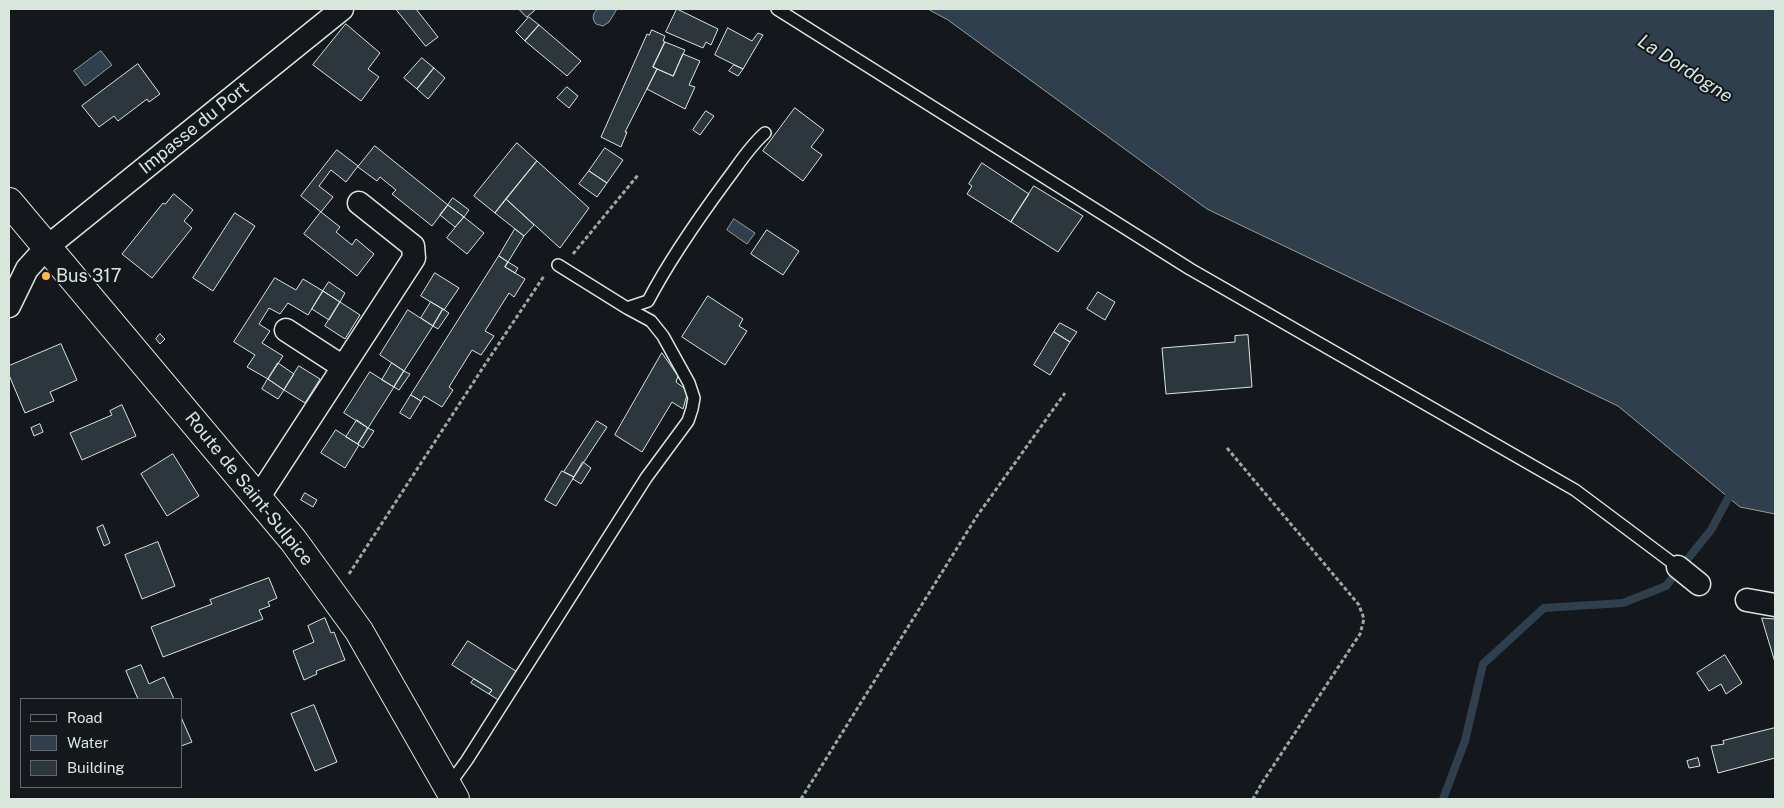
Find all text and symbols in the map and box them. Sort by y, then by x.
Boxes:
water label: La Dordogne [1633,30,1737,108]
street label: Impasse du Port [135,77,253,179]
place label: Bus 317 [56,265,121,287]
marker: Bus 317 [40,270,52,282]
street label: Route de Saint-Sulpice [180,408,318,570]
legend [20,698,182,788]
text: Road [67,709,103,726]
text: Water [67,734,109,751]
text: Building [67,759,125,776]

